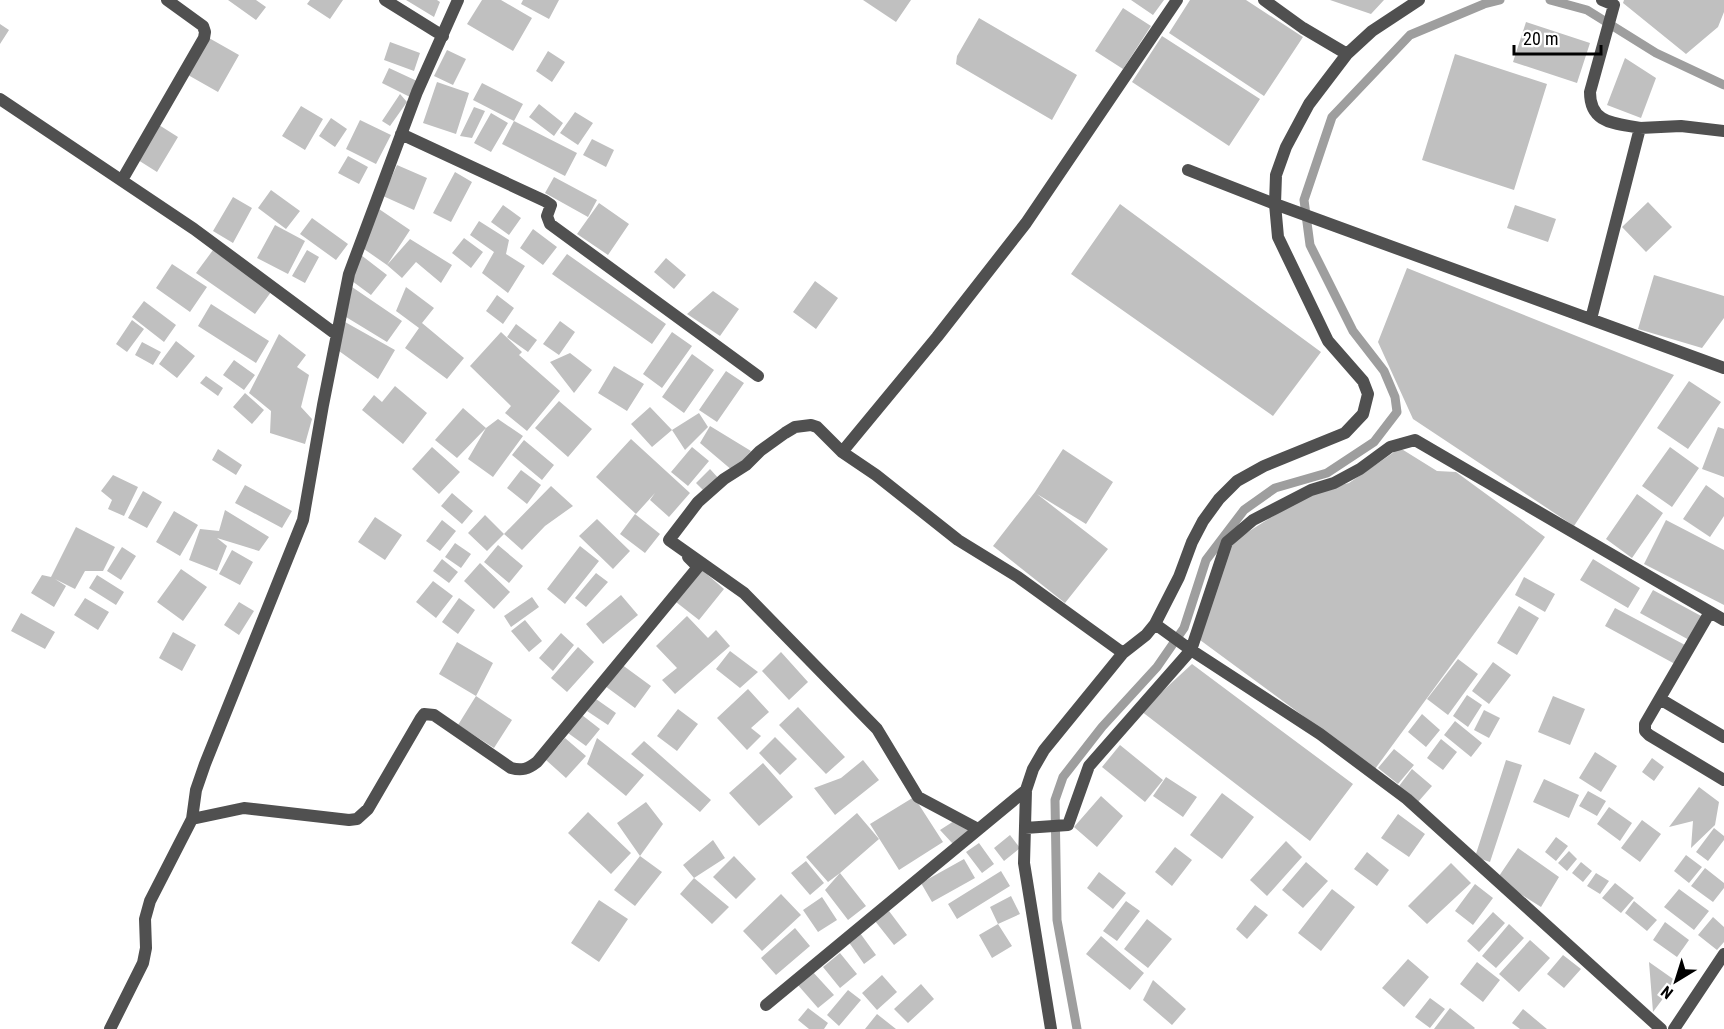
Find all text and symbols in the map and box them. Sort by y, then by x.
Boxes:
scale bar [1514,18,1601,56]
text: 20 m [1523,28,1558,49]
north arrow [1646,951,1706,1011]
text: N [1657,982,1677,1003]

